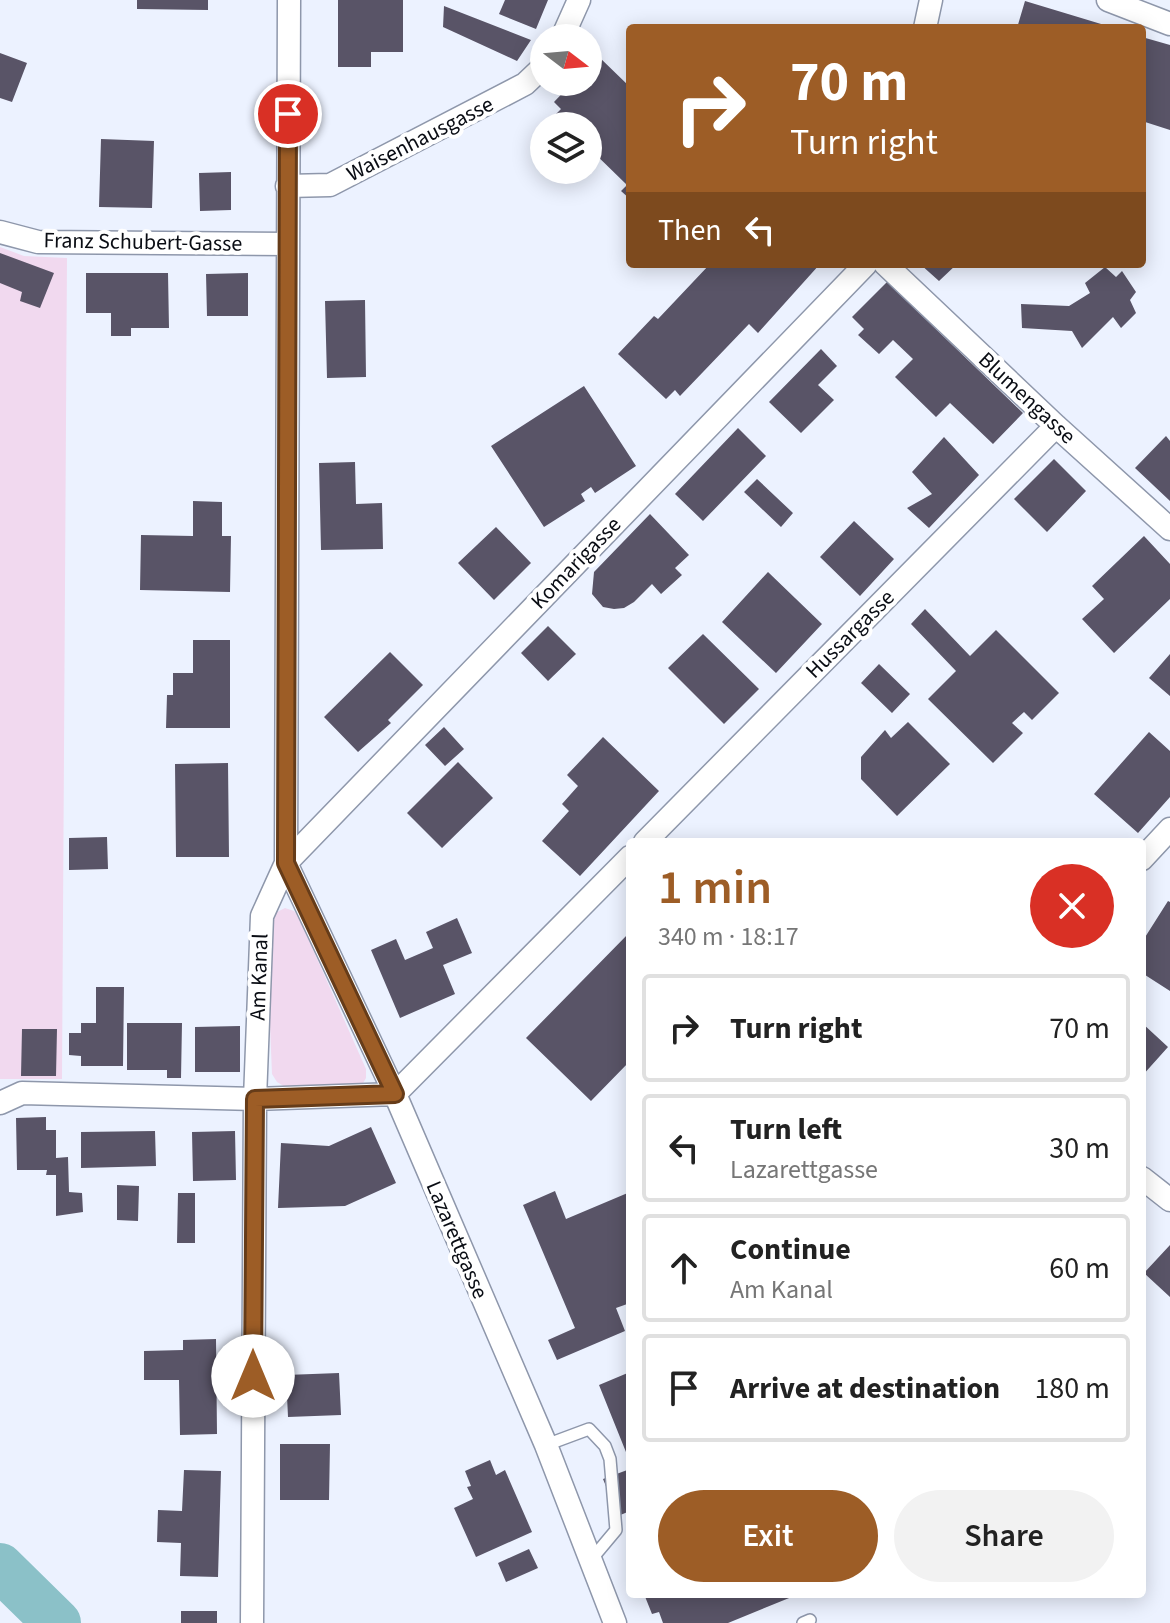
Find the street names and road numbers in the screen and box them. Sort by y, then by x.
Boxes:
street label: Waisenhausgasse [341,88,499,190]
street label: Franz Schubert-Gasse [43,224,243,260]
street label: Blumengasse [971,344,1083,452]
street label: Komarigasse [523,509,629,617]
street label: Hussargasse [798,582,902,686]
street label: Am Kanal [241,933,277,1021]
street label: Lazarettgasse [418,1176,496,1304]

